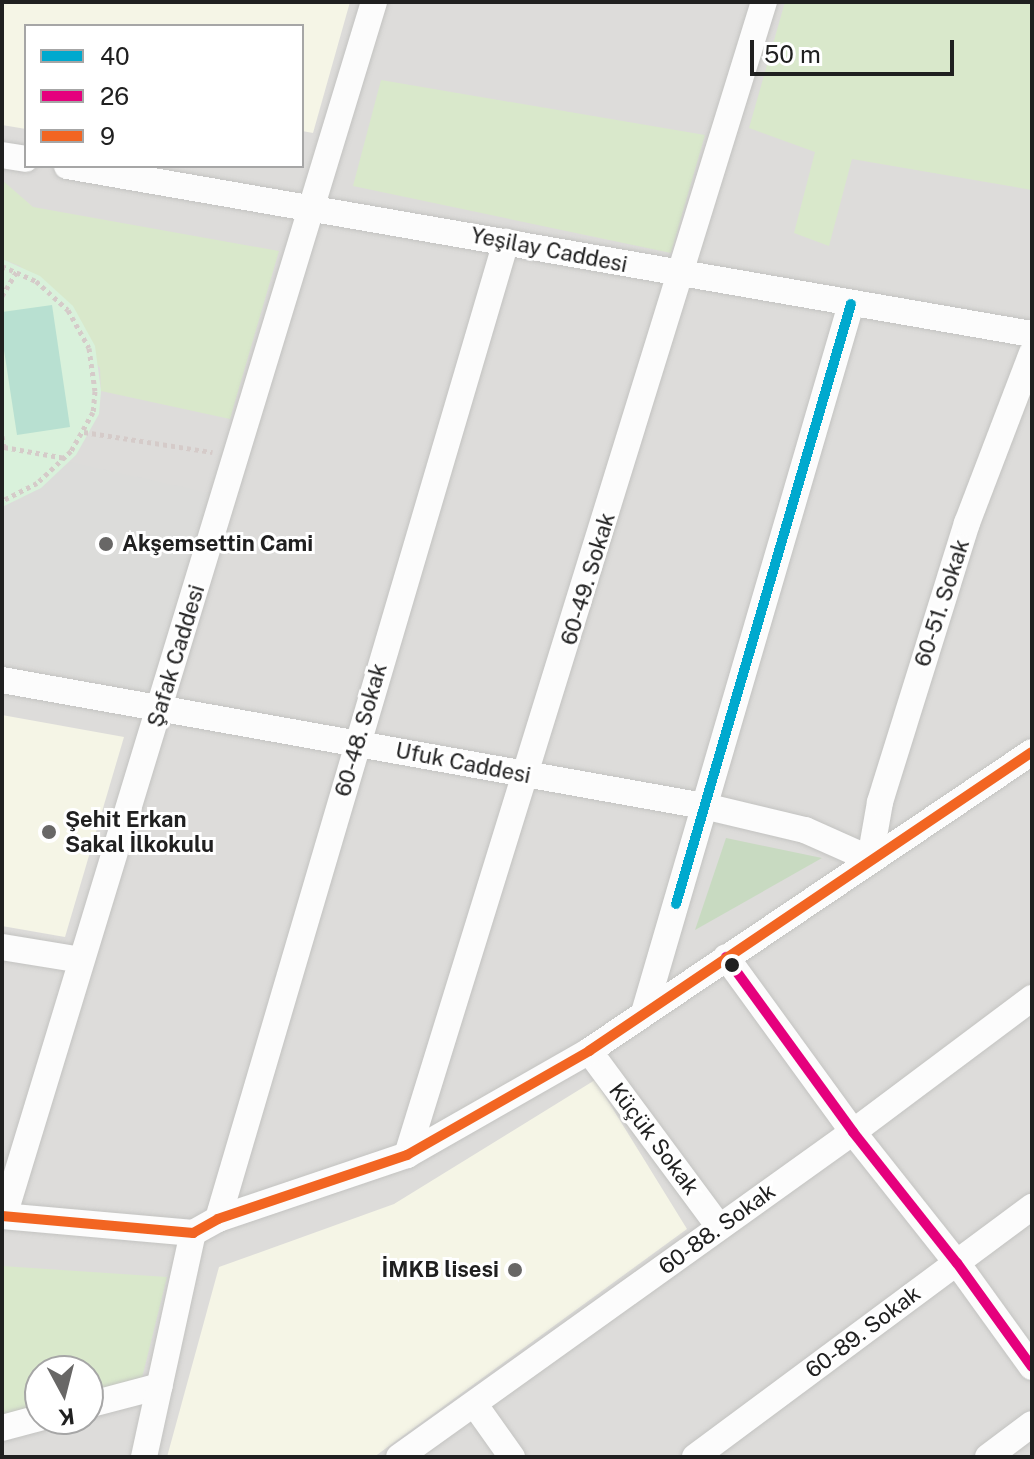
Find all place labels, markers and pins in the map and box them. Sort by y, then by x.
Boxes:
place label: Akşemsettin Cami [122,531,313,557]
marker: Akşemsettin Cami [97,535,115,553]
place label: Şehit Erkan Sakal İlkokulu [65,806,214,858]
marker: Şehit Erkan Sakal İlkokulu [40,823,58,841]
unlabelled marker [724,957,740,973]
place label: İMKB lisesi [382,1257,499,1283]
marker: İMKB lisesi [506,1261,524,1279]

